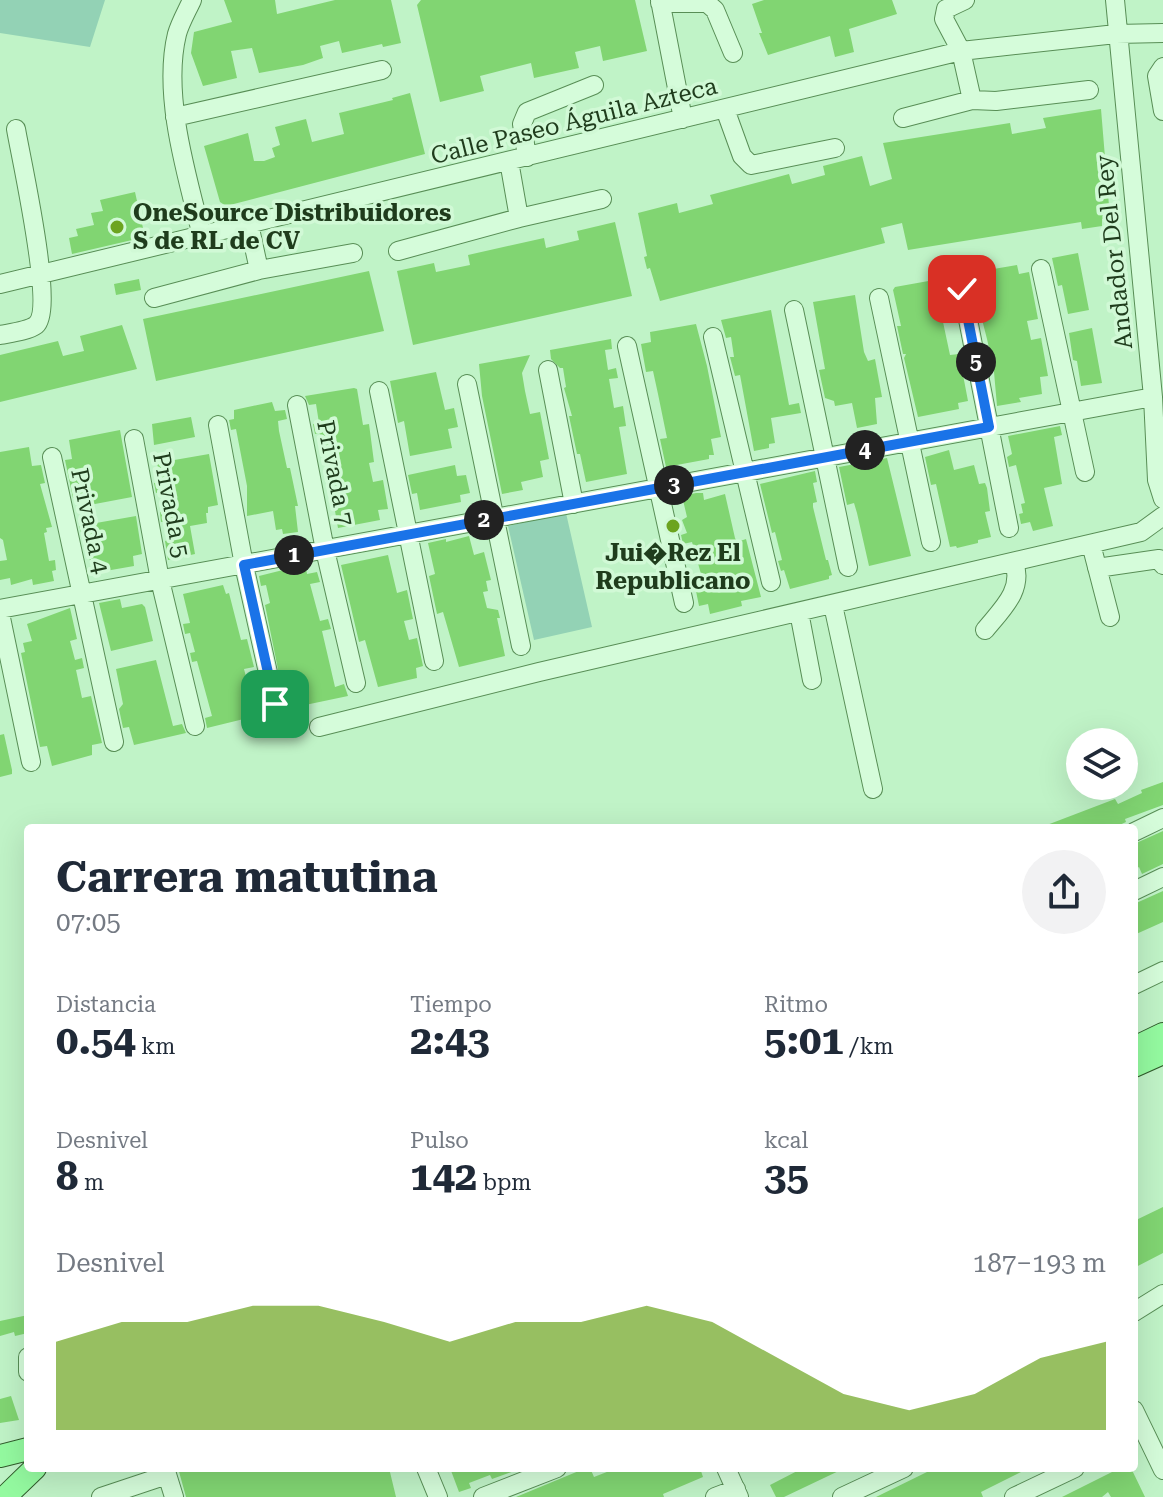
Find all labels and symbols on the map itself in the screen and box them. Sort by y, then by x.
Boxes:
street label: Calle Paseo Águila Azteca [428,71,720,170]
street label: Andador Del Rey [1090,153,1138,350]
place label: OneSource Distribuidores S de RL de CV [133,199,451,255]
marker: OneSource Distribuidores S de RL de CV [108,218,126,236]
pin [928,255,996,323]
pin: 5 [956,342,996,382]
street label: Privada 7 [311,418,359,528]
pin: 4 [845,430,885,470]
street label: Privada 5 [147,450,195,560]
pin: 3 [654,465,694,505]
street label: Privada 4 [65,466,115,577]
pin: 2 [464,500,504,540]
marker: Jui�Rez El Republicano [664,517,682,535]
pin: 1 [274,535,314,575]
place label: Jui�Rez El Republicano [596,539,750,595]
pin [241,670,309,738]

